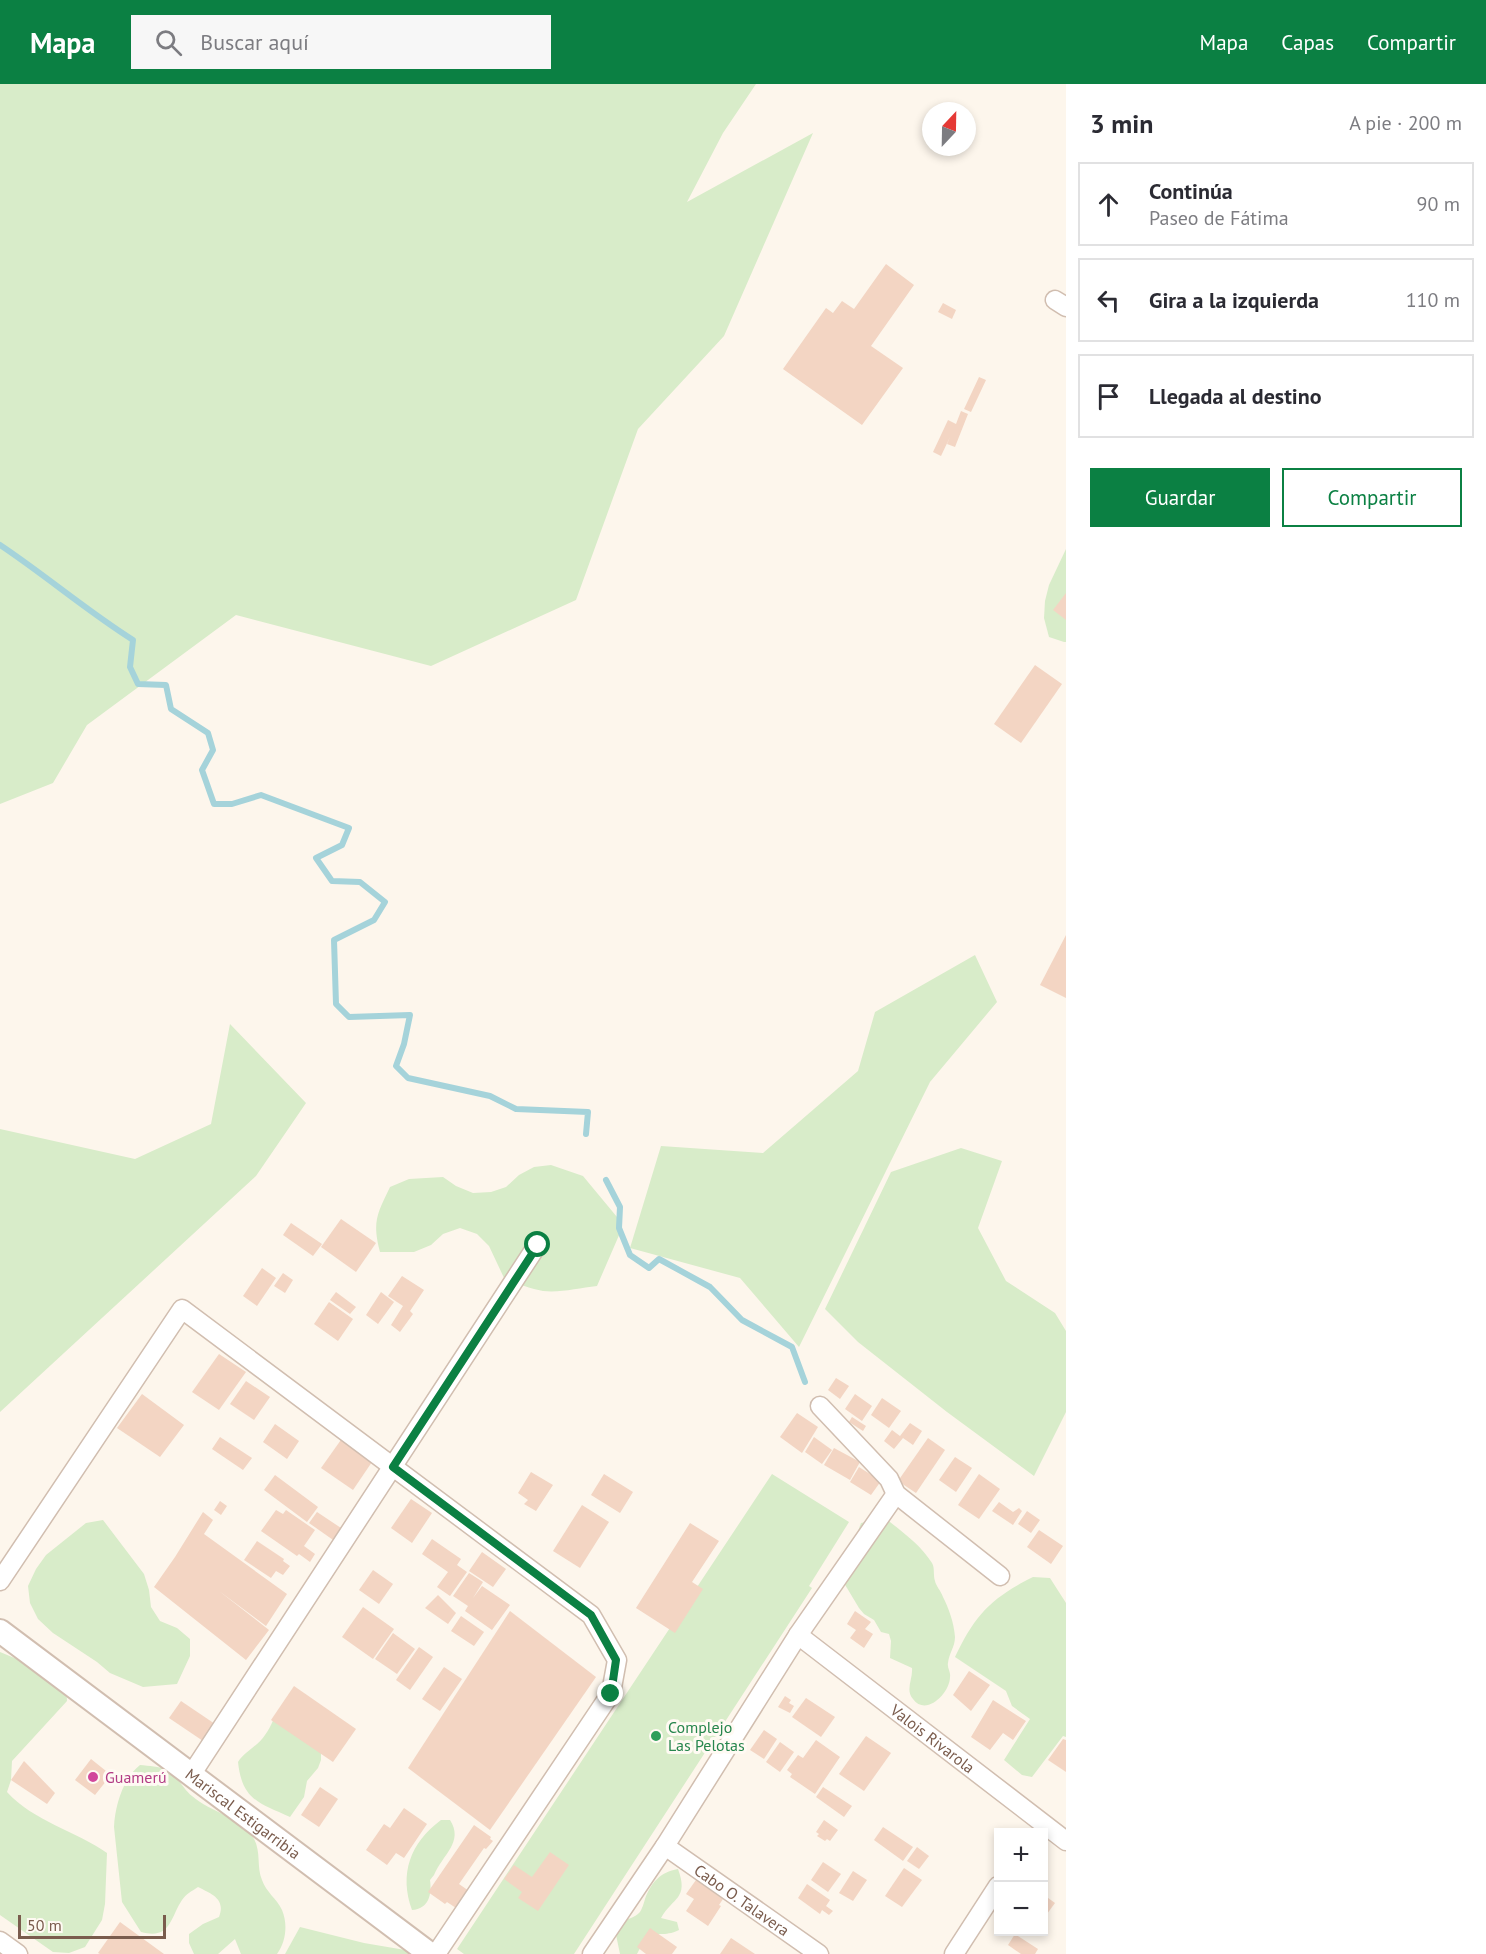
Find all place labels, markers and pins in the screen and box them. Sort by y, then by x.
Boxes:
place label: Complejo Las Pelotas [668,1717,745,1755]
marker: Complejo Las Pelotas [649,1729,663,1743]
place label: Guamerú [105,1767,167,1787]
marker: Guamerú [86,1770,100,1784]

